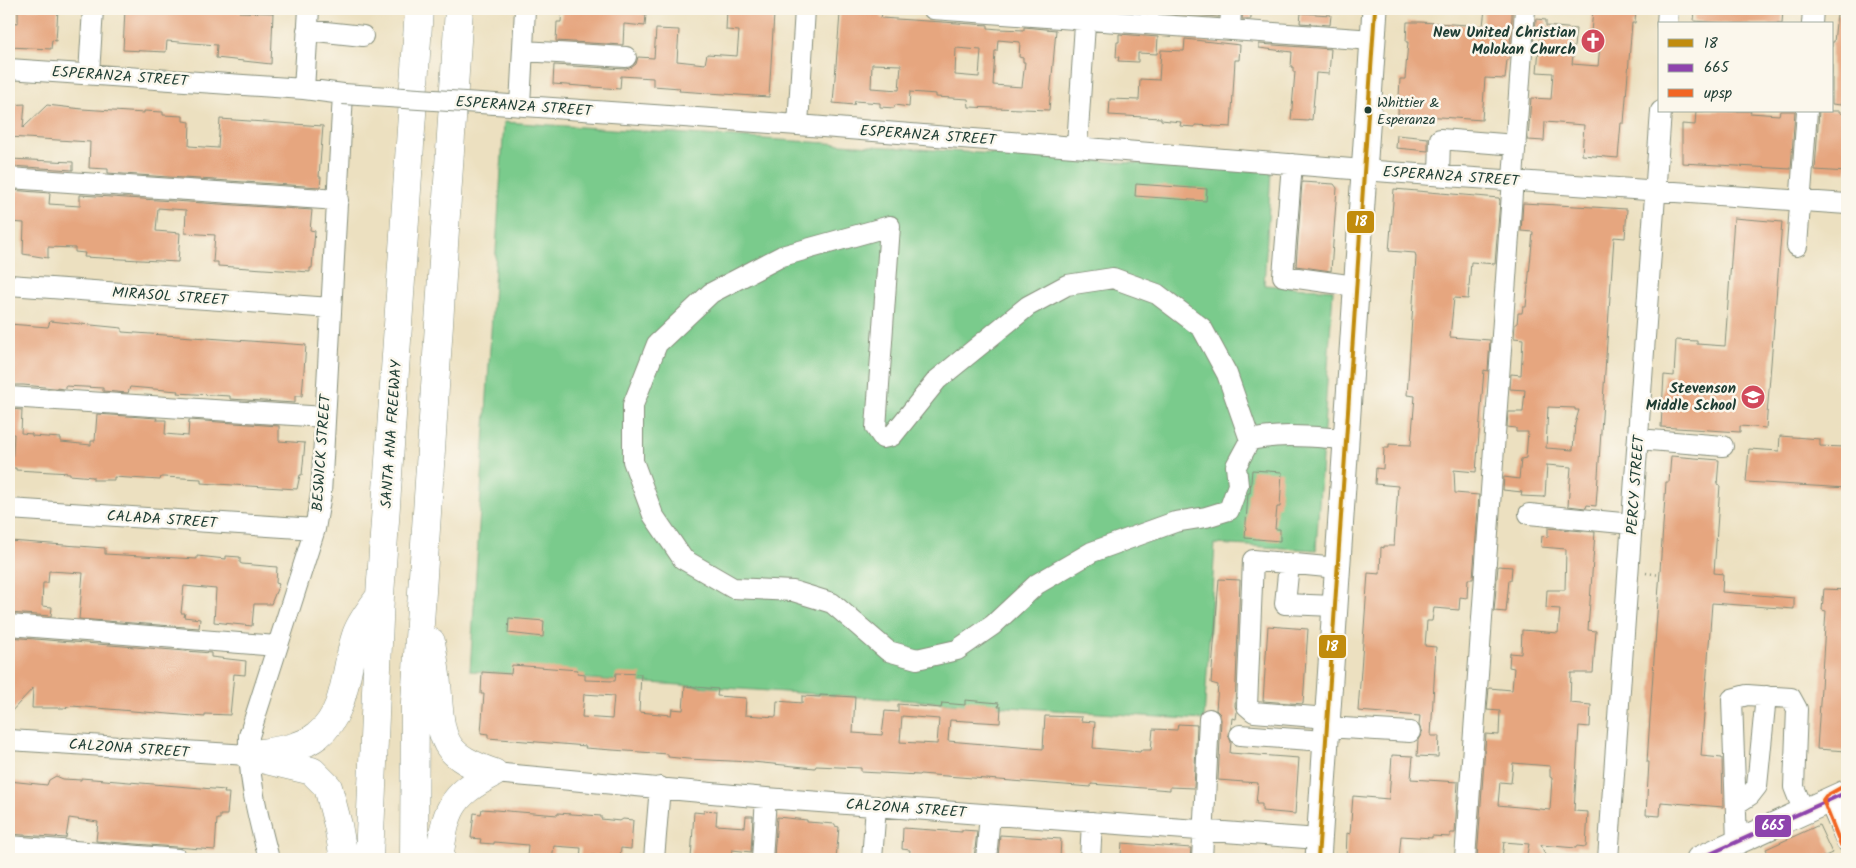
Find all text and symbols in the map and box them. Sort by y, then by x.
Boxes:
place label: New United Christian Molokan Church [1433,21,1576,62]
legend [1658,22,1834,112]
church icon: New United Christian Molokan Church [1580,28,1606,54]
text: 18 [1704,32,1719,56]
text: 665 [1704,56,1730,80]
street label: ESPERANZA STREET [51,60,191,94]
text: upsp [1704,82,1732,106]
street label: ESPERANZA STREET [455,90,595,124]
place label: Whittier & Esperanza [1377,92,1439,131]
marker: Whittier & Esperanza [1363,105,1373,115]
street label: ESPERANZA STREET [859,119,999,153]
street label: ESPERANZA STREET [1382,160,1522,194]
line badge: 18 [1346,210,1375,234]
text: 18 [1355,211,1368,233]
street label: MIRASOL STREET [111,281,231,313]
street label: SANTA ANA FREEWAY [375,358,409,509]
place label: Stevenson Middle School [1646,377,1736,418]
school or university icon: Stevenson Middle School [1740,384,1766,410]
street label: BESWICK STREET [306,392,338,512]
street label: PERCY STREET [1621,433,1652,536]
street label: CALADA STREET [106,504,220,536]
line badge: 18 [1318,634,1347,659]
text: 18 [1326,636,1339,658]
street label: CALZONA STREET [68,733,192,765]
street label: CALZONA STREET [845,793,969,825]
line badge: 665 [1754,814,1792,838]
text: 665 [1762,815,1786,837]

